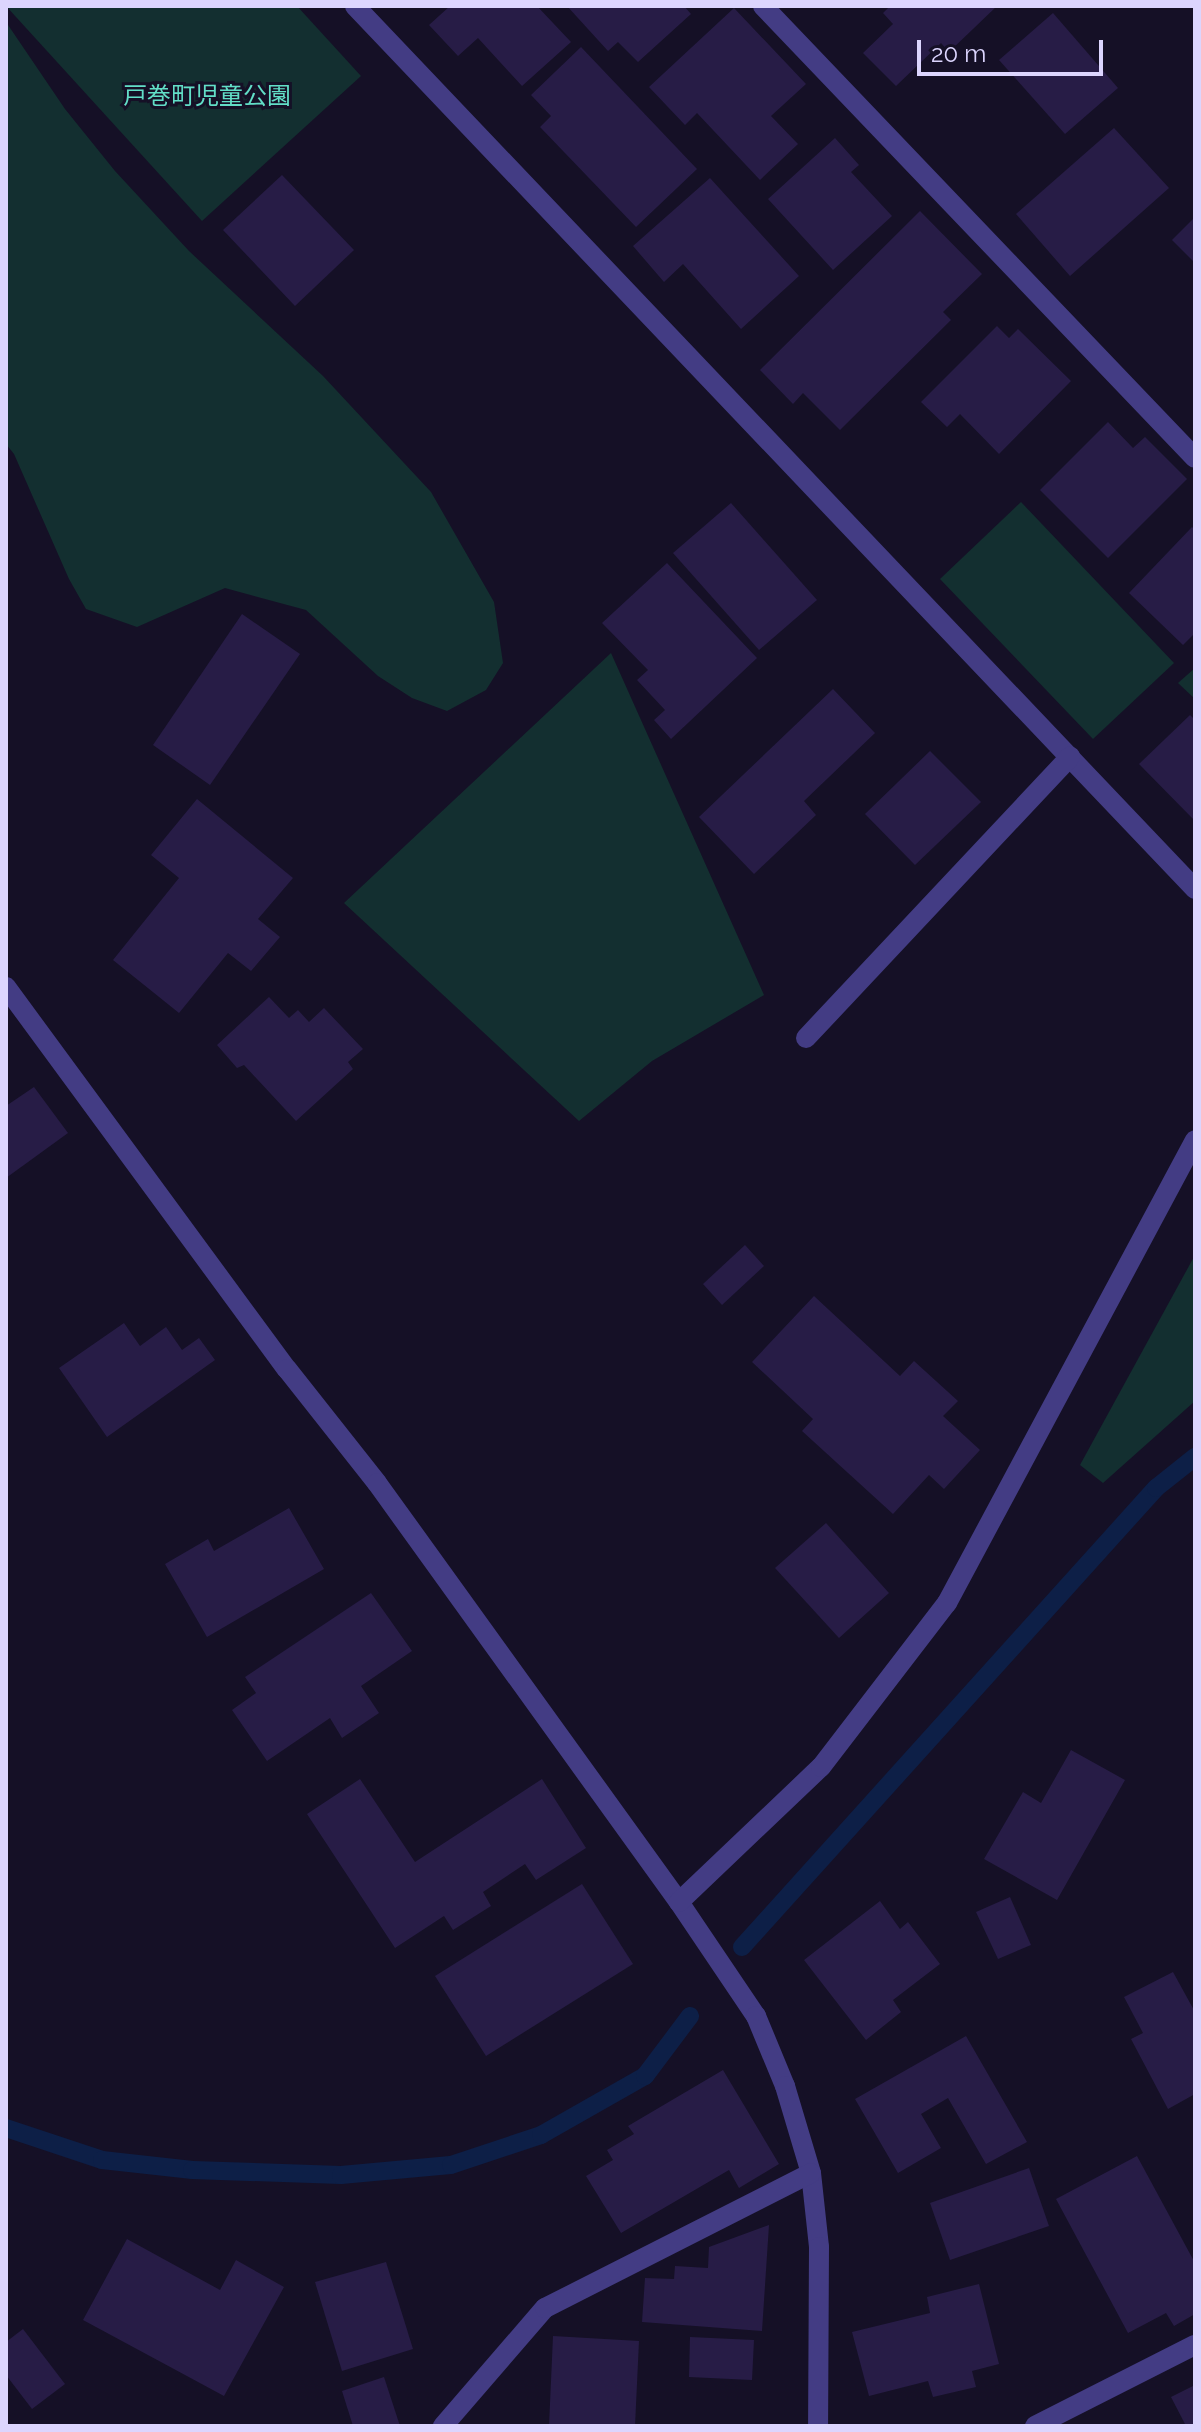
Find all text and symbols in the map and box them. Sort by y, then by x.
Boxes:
scale bar [921,24,1107,74]
text: 20 m [931,39,986,68]
park label: 戸巻町児童公園 [123,82,291,110]

